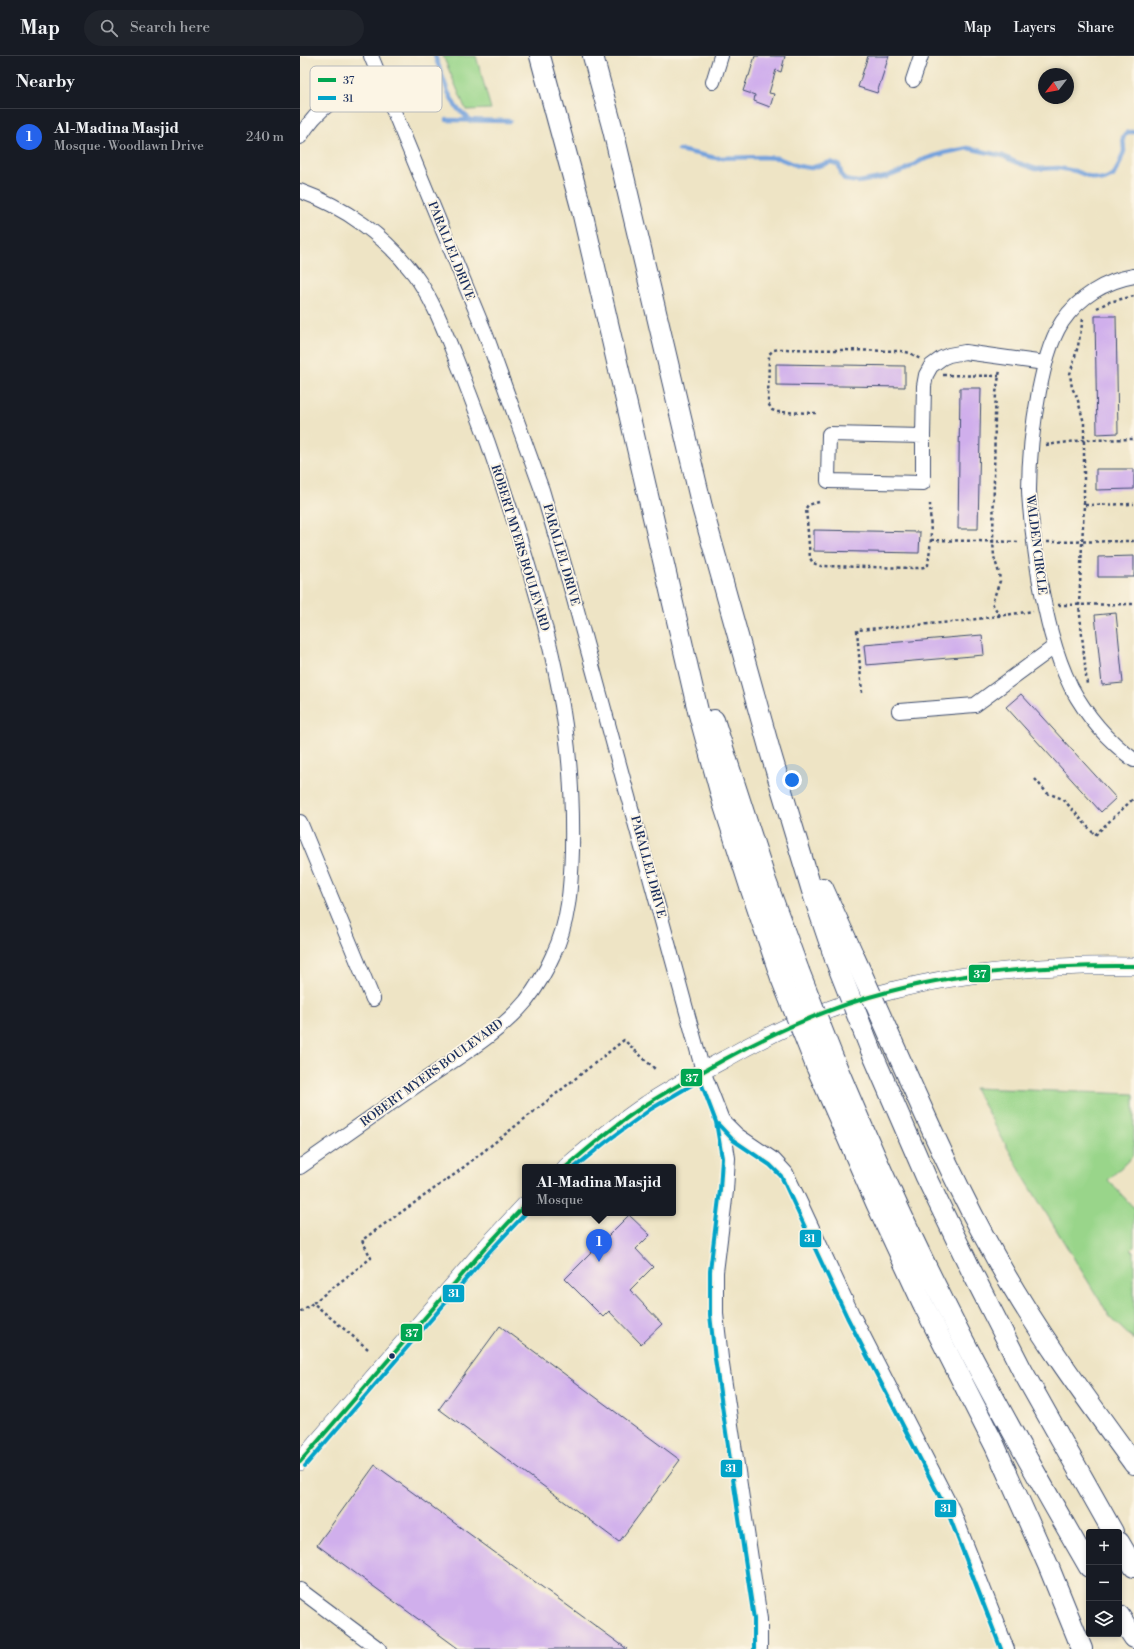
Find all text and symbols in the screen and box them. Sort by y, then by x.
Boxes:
search box [84,10,364,46]
text: Map [20,16,60,40]
icon: search [98,17,120,39]
text: Search here [130,18,210,37]
text: Map [964,19,991,37]
text: Layers [1013,19,1056,37]
text: Share [1078,19,1114,37]
legend [310,66,442,112]
north arrow [1038,68,1074,104]
text: Nearby [16,71,75,93]
text: 37 [343,74,355,88]
text: 31 [343,92,354,106]
text: Al-Madina Masjid [54,119,179,138]
text: 1 [26,129,32,145]
text: 240 m [246,129,284,145]
text: Mosque · Woodlawn Drive [54,138,204,154]
street label: PARALLEL DRIVE [424,199,478,303]
street label: ROBERT MYERS BOULEVARD [488,463,552,633]
street label: WALDEN CIRCLE [1022,493,1050,596]
street label: PARALLEL DRIVE [539,502,583,608]
your location [782,770,802,790]
street label: PARALLEL DRIVE [627,814,669,920]
line badge: 37 [968,964,991,983]
text: 37 [974,968,987,982]
street label: ROBERT MYERS BOULEVARD [358,1016,506,1130]
line badge: 37 [680,1068,703,1087]
text: 37 [686,1072,699,1086]
popup [522,1164,676,1216]
text: Al-Madina Masjid [536,1173,662,1192]
text: Mosque [536,1192,583,1208]
pin: 1 [586,1229,612,1262]
line badge: 31 [799,1229,822,1248]
text: 31 [804,1232,817,1246]
line badge: 31 [442,1284,465,1303]
text: 31 [448,1287,461,1301]
line badge: 37 [400,1323,423,1342]
text: 37 [406,1327,419,1341]
unlabelled marker [387,1351,397,1361]
line badge: 31 [720,1459,743,1478]
text: 31 [725,1462,738,1476]
line badge: 31 [934,1499,957,1518]
text: 31 [940,1502,953,1516]
map controls [1086,1529,1122,1637]
button: + [1086,1529,1122,1565]
button: − [1086,1565,1122,1601]
button: layers [1086,1601,1122,1637]

